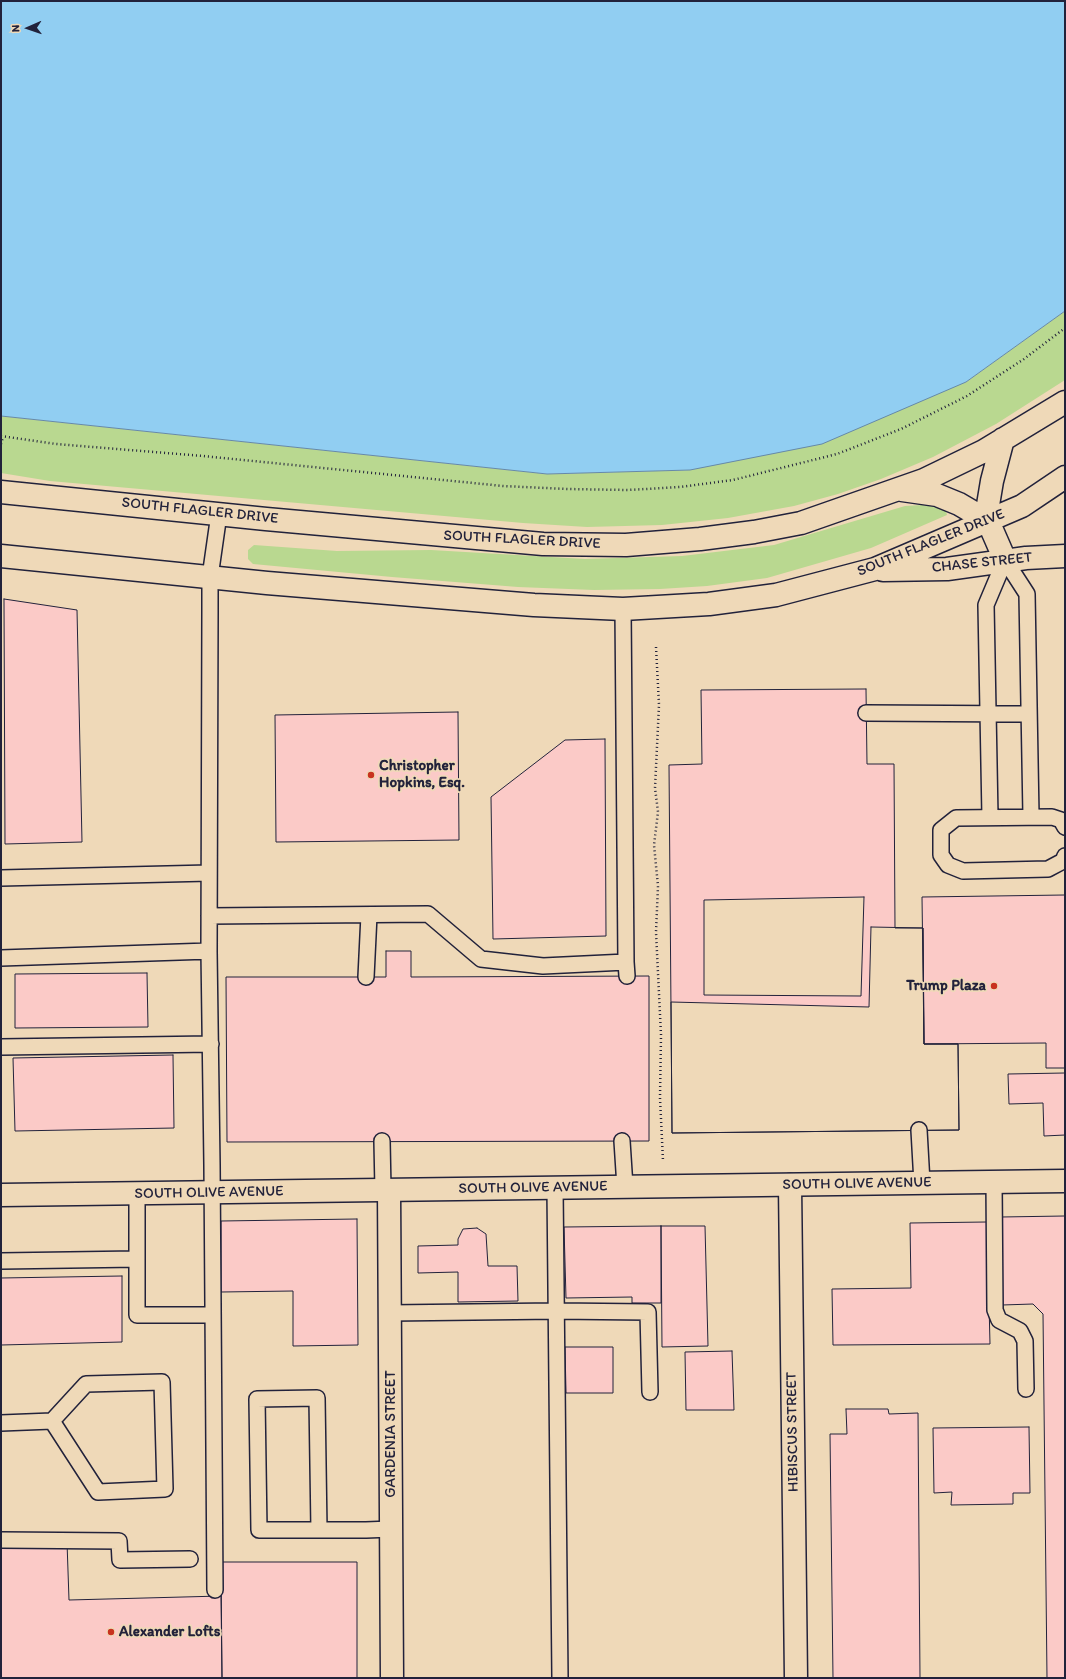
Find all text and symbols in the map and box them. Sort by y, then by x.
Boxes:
north arrow [8,8,48,48]
text: N [9,24,22,32]
street label: SOUTH FLAGLER DRIVE [121,494,279,528]
street label: SOUTH FLAGLER DRIVE [855,505,1007,581]
street label: SOUTH FLAGLER DRIVE [443,527,601,553]
street label: CHASE STREET [931,549,1033,577]
place label: Christopher Hopkins, Esq. [379,757,465,792]
marker: Christopher Hopkins, Esq. [366,770,376,780]
place label: Trump Plaza [906,977,986,995]
marker: Trump Plaza [989,981,999,991]
street label: SOUTH OLIVE AVENUE [782,1174,932,1194]
street label: SOUTH OLIVE AVENUE [458,1178,608,1198]
street label: SOUTH OLIVE AVENUE [134,1183,284,1203]
street label: GARDENIA STREET [382,1370,400,1498]
street label: HIBISCUS STREET [783,1372,803,1492]
place label: Alexander Lofts [119,1623,220,1641]
marker: Alexander Lofts [106,1627,116,1637]

